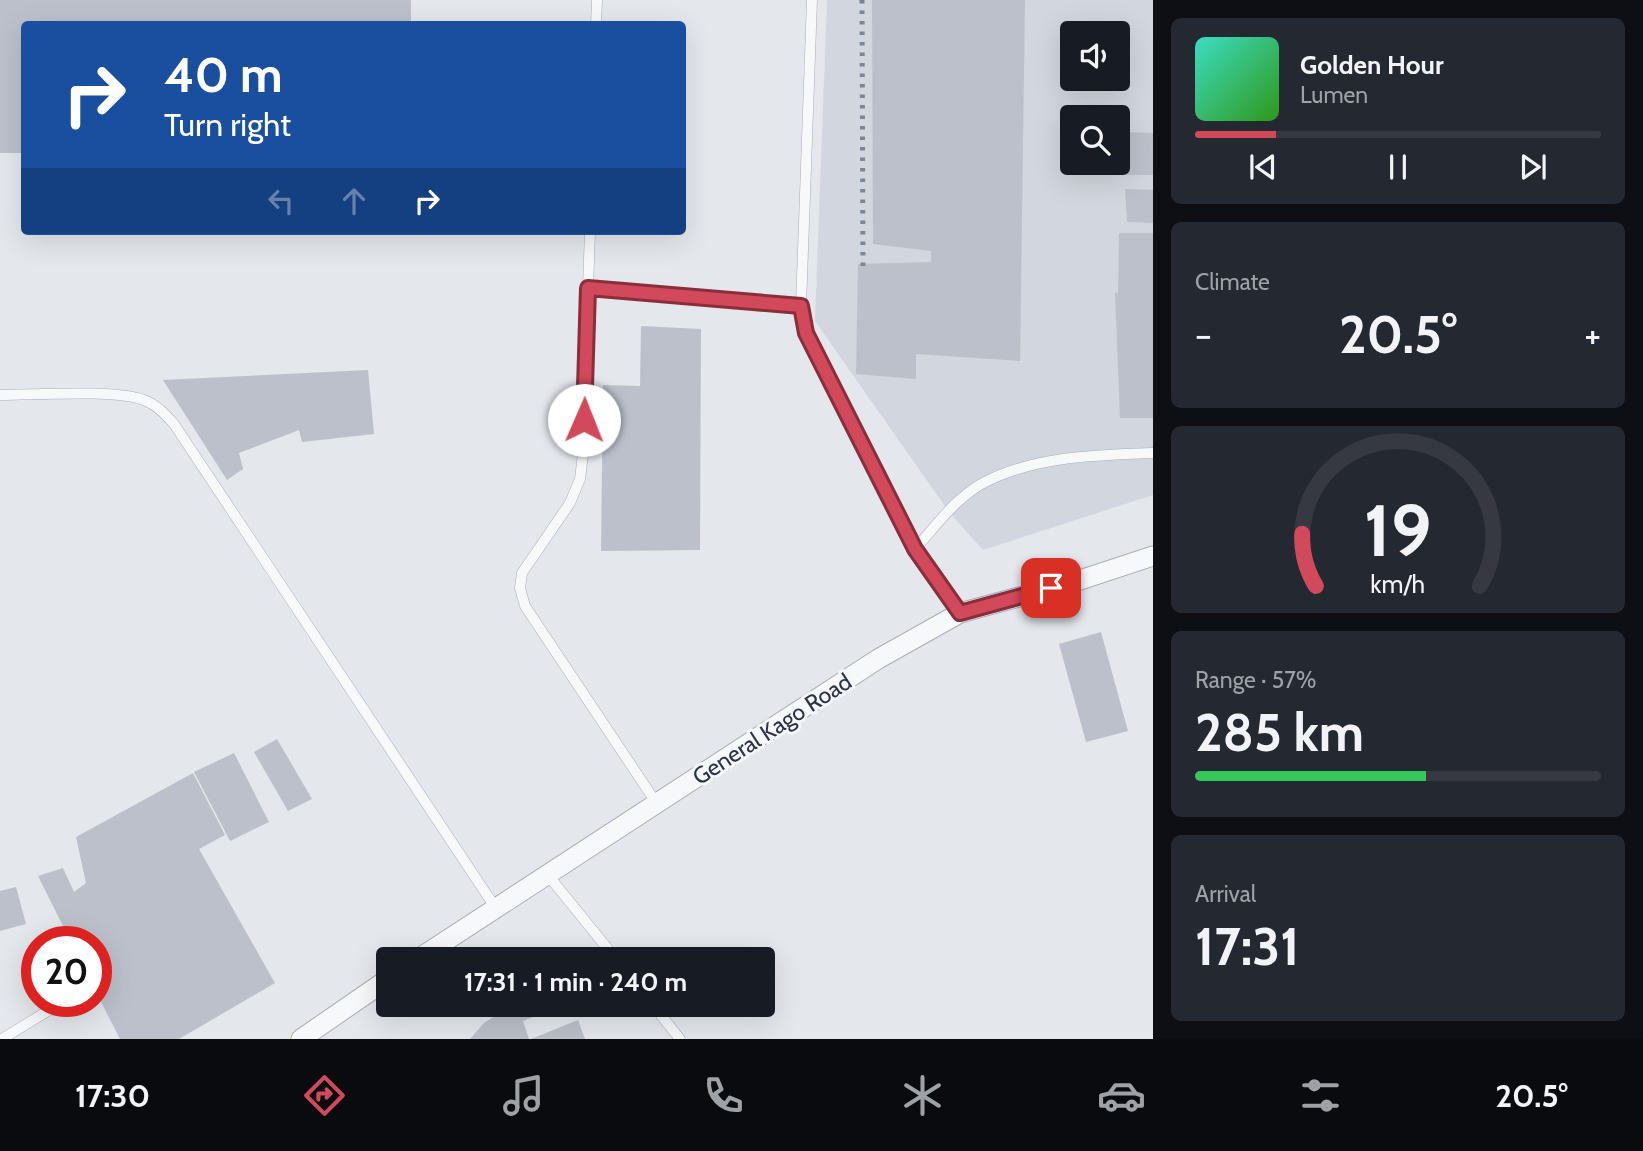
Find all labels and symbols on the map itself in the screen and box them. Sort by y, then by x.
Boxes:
position arrow [547,383,621,457]
pin [1021,558,1081,618]
street label: General Kago Road [687,667,857,791]
speed limit sign: 20 [21,926,112,1017]

